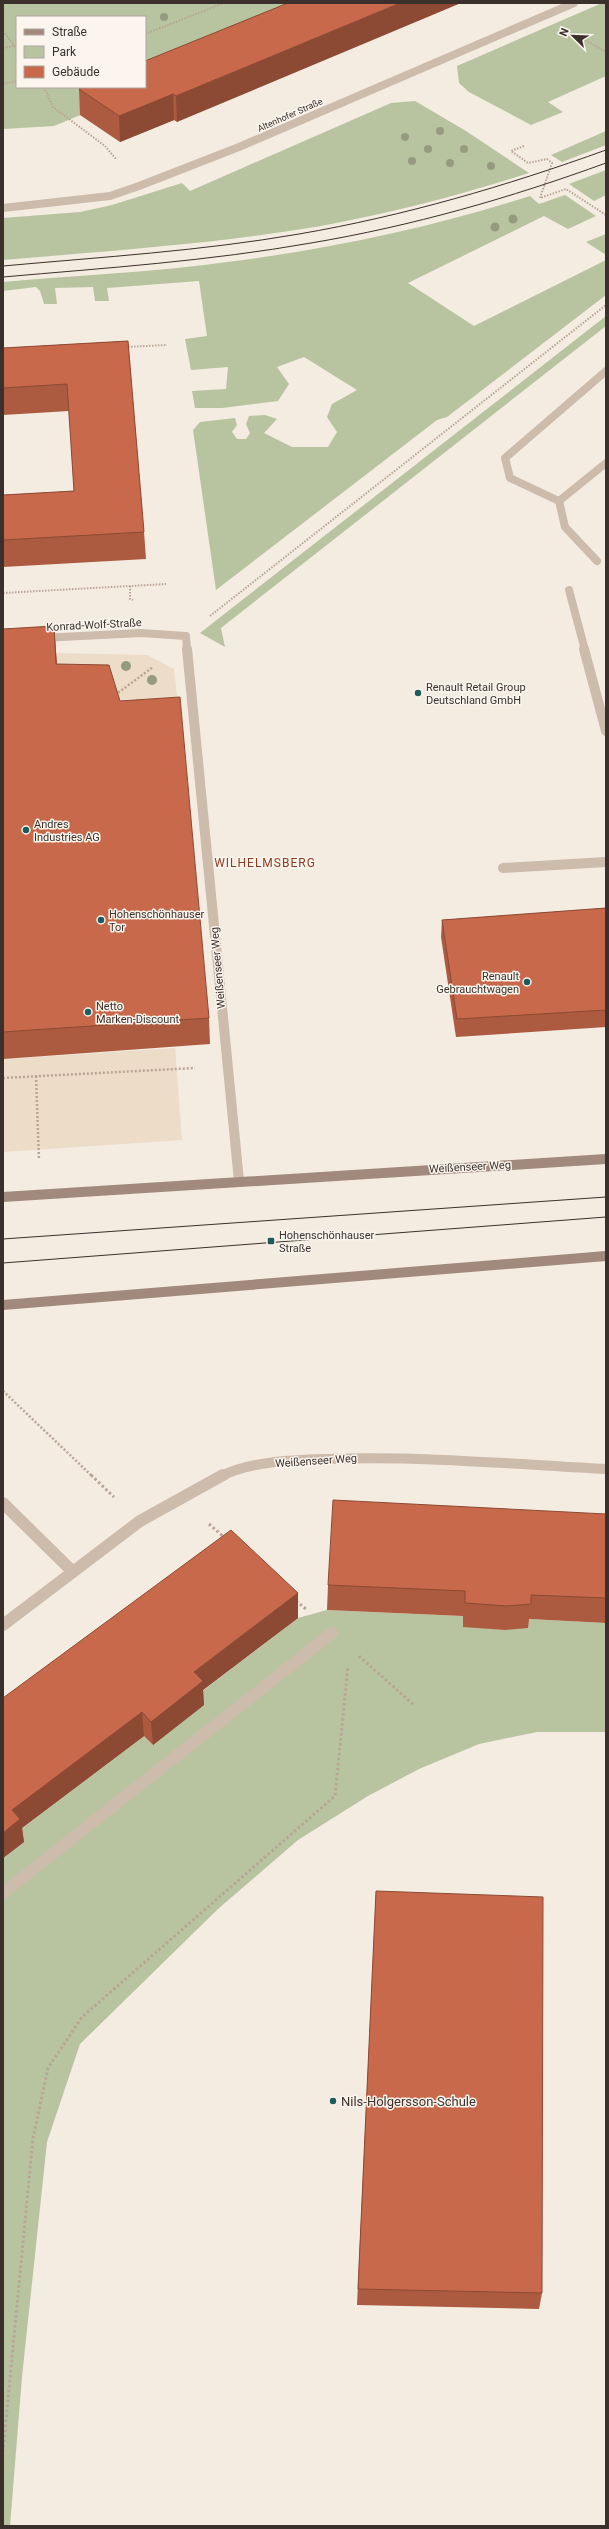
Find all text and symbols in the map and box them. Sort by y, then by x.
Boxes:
legend [16,16,146,88]
north arrow [553,16,593,56]
text: Straße [52,25,87,39]
text: N [557,26,572,38]
text: Park [52,45,77,59]
text: Gebäude [52,65,100,79]
street label: Altenhofer Straße [256,96,324,134]
street label: Konrad-Wolf-Straße [46,616,142,634]
place label: Renault Retail Group Deutschland GmbH [426,681,526,707]
marker: Renault Retail Group Deutschland GmbH [413,688,423,698]
place label: Andres Industries AG [34,818,100,844]
marker: Andres Industries AG [21,825,31,835]
district label: WILHELMSBERG [214,856,316,870]
place label: Hohenschönhauser Tor [109,908,205,934]
marker: Hohenschönhauser Tor [96,915,106,925]
street label: Weißenseer Weg [208,927,228,1009]
place label: Renault Gebrauchtwagen [436,970,519,996]
marker: Renault Gebrauchtwagen [522,977,532,987]
place label: Netto Marken-Discount [96,1000,179,1026]
marker: Netto Marken-Discount [83,1007,93,1017]
street label: Weißenseer Weg [429,1158,511,1176]
place label: Hohenschönhauser Straße [279,1229,375,1255]
marker: Hohenschönhauser Straße [266,1236,276,1246]
street label: Weißenseer Weg [275,1452,357,1470]
place label: Nils-Holgersson-Schule [341,2094,476,2109]
marker: Nils-Holgersson-Schule [328,2096,338,2106]

